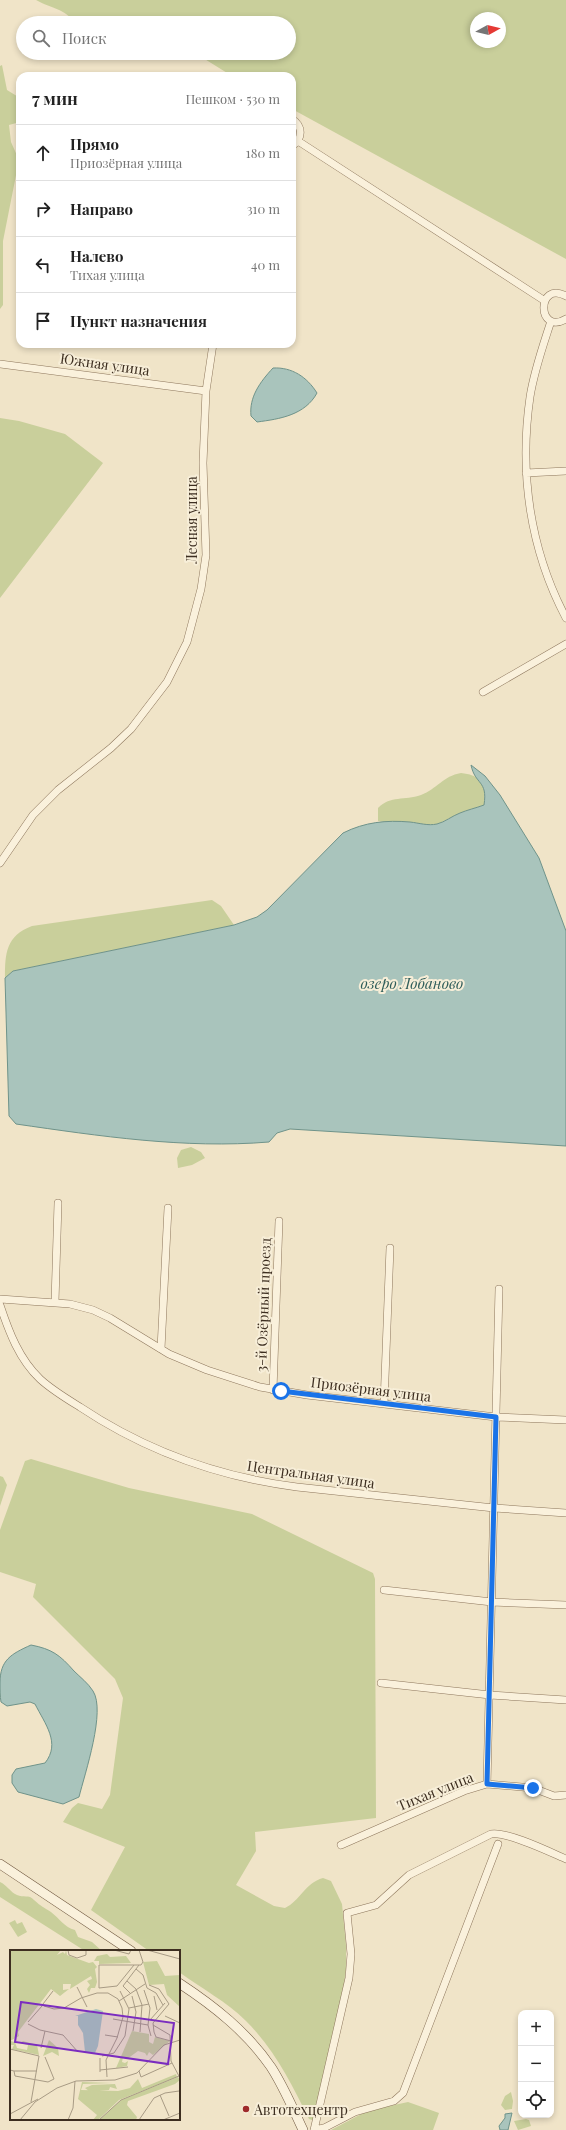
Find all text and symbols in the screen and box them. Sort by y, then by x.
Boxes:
north arrow [470,12,506,48]
search box [16,16,296,60]
icon: search [30,27,52,49]
text: Поиск [62,28,107,48]
text: 7 мин [32,87,78,109]
text: Пешком · 530 m [186,90,280,107]
text: Прямо [70,134,119,154]
icon: ahead [32,142,54,164]
text: 180 m [246,144,280,161]
text: Приозёрная улица [70,154,182,171]
icon: right [32,198,54,220]
text: Направо [70,199,133,219]
text: 310 m [247,200,280,217]
text: Налево [70,246,123,266]
icon: left [32,254,54,276]
text: 40 m [251,256,280,273]
text: Тихая улица [70,266,145,283]
icon: arrive [32,310,54,332]
text: Пункт назначения [70,311,207,331]
street label: Южная улица [59,348,151,380]
street label: Лесная улица [182,476,201,565]
water label: озеро Лобаново [361,973,463,993]
street label: 3-й Озёрный проезд [251,1237,275,1373]
street label: Приозёрная улица [310,1372,432,1406]
route start [272,1382,290,1400]
street label: Центральная улица [246,1456,376,1492]
street label: Тихая улица [394,1767,476,1815]
route end [524,1779,542,1797]
inset map [10,1950,180,2120]
map controls [518,2010,554,2118]
button: + [518,2010,554,2046]
button: − [518,2046,554,2082]
button: locate [518,2082,554,2118]
place label: Автотехцентр [253,2100,348,2119]
marker: Автотехцентр [241,2104,251,2114]

